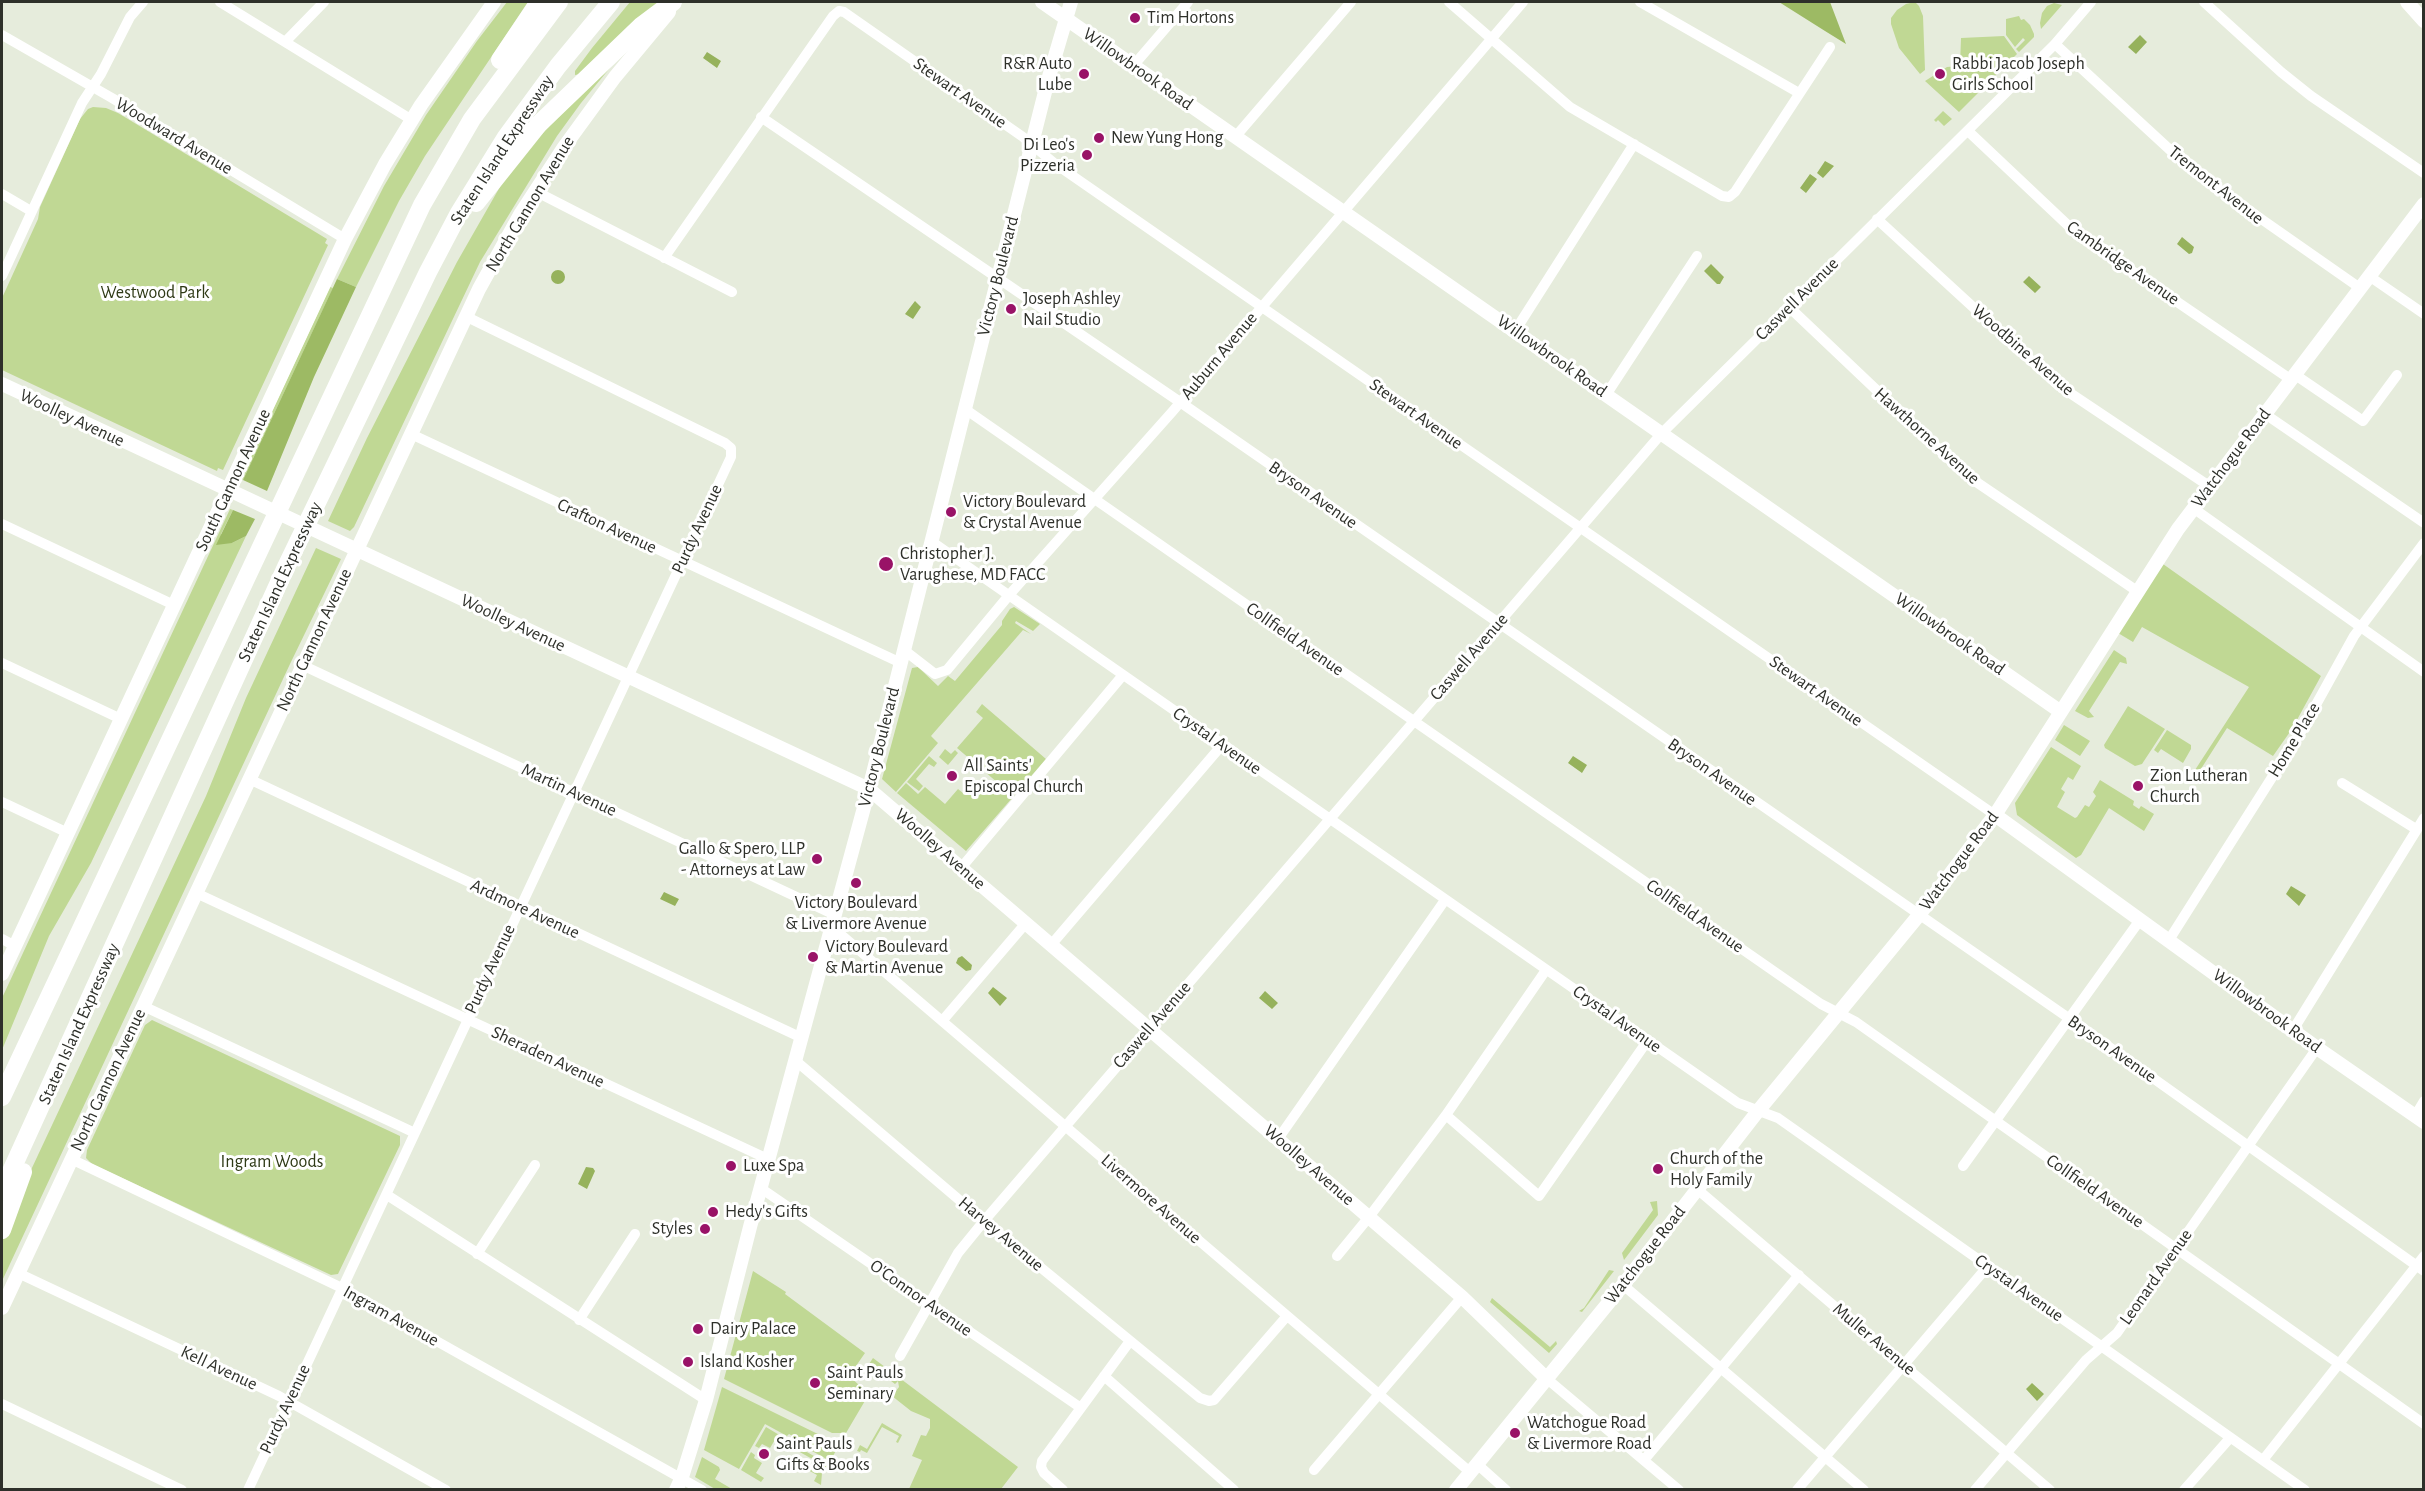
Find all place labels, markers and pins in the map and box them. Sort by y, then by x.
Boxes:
place label: Tim Hortons [1147,7,1234,29]
marker: Tim Hortons [1128,11,1142,25]
place label: R&R Auto Lube [1003,53,1072,96]
place label: Rabbi Jacob Joseph Girls School [1952,53,2085,96]
marker: R&R Auto Lube [1077,67,1091,81]
marker: Rabbi Jacob Joseph Girls School [1933,67,1947,81]
place label: New Yung Hong [1111,127,1223,149]
marker: New Yung Hong [1092,131,1106,145]
place label: Di Leo's Pizzeria [1020,134,1075,176]
marker: Di Leo's Pizzeria [1080,148,1094,162]
place label: Joseph Ashley Nail Studio [1023,288,1120,330]
marker: Joseph Ashley Nail Studio [1004,302,1018,316]
place label: Victory Boulevard & Crystal Avenue [963,491,1086,534]
marker: Victory Boulevard & Crystal Avenue [944,505,958,519]
place label: Christopher J. Varughese, MD FACC [900,543,1045,586]
marker: Christopher J. Varughese, MD FACC [877,555,895,573]
place label: All Saints' Episcopal Church [964,755,1083,798]
place label: Zion Lutheran Church [2150,765,2248,808]
marker: All Saints' Episcopal Church [945,769,959,783]
marker: Zion Lutheran Church [2131,779,2145,793]
place label: Gallo & Spero, LLP - Attorneys at Law [679,838,805,880]
marker: Gallo & Spero, LLP - Attorneys at Law [810,852,824,866]
marker: Victory Boulevard & Livermore Avenue [849,876,863,890]
place label: Victory Boulevard & Livermore Avenue [785,892,927,934]
place label: Victory Boulevard & Martin Avenue [825,936,948,978]
marker: Victory Boulevard & Martin Avenue [806,950,820,964]
place label: Church of the Holy Family [1670,1148,1763,1190]
place label: Luxe Spa [743,1155,804,1177]
marker: Luxe Spa [724,1159,738,1173]
marker: Church of the Holy Family [1651,1162,1665,1176]
place label: Hedy's Gifts [725,1201,808,1223]
marker: Hedy's Gifts [706,1205,720,1219]
place label: Styles [652,1218,693,1240]
marker: Styles [698,1222,712,1236]
place label: Dairy Palace [710,1318,796,1340]
marker: Dairy Palace [691,1322,705,1336]
place label: Island Kosher [700,1351,794,1373]
marker: Island Kosher [681,1355,695,1369]
place label: Saint Pauls Seminary [827,1362,903,1404]
marker: Saint Pauls Seminary [808,1376,822,1390]
place label: Watchogue Road & Livermore Road [1527,1412,1652,1454]
marker: Watchogue Road & Livermore Road [1508,1426,1522,1440]
place label: Saint Pauls Gifts & Books [776,1433,870,1476]
marker: Saint Pauls Gifts & Books [757,1447,771,1461]

